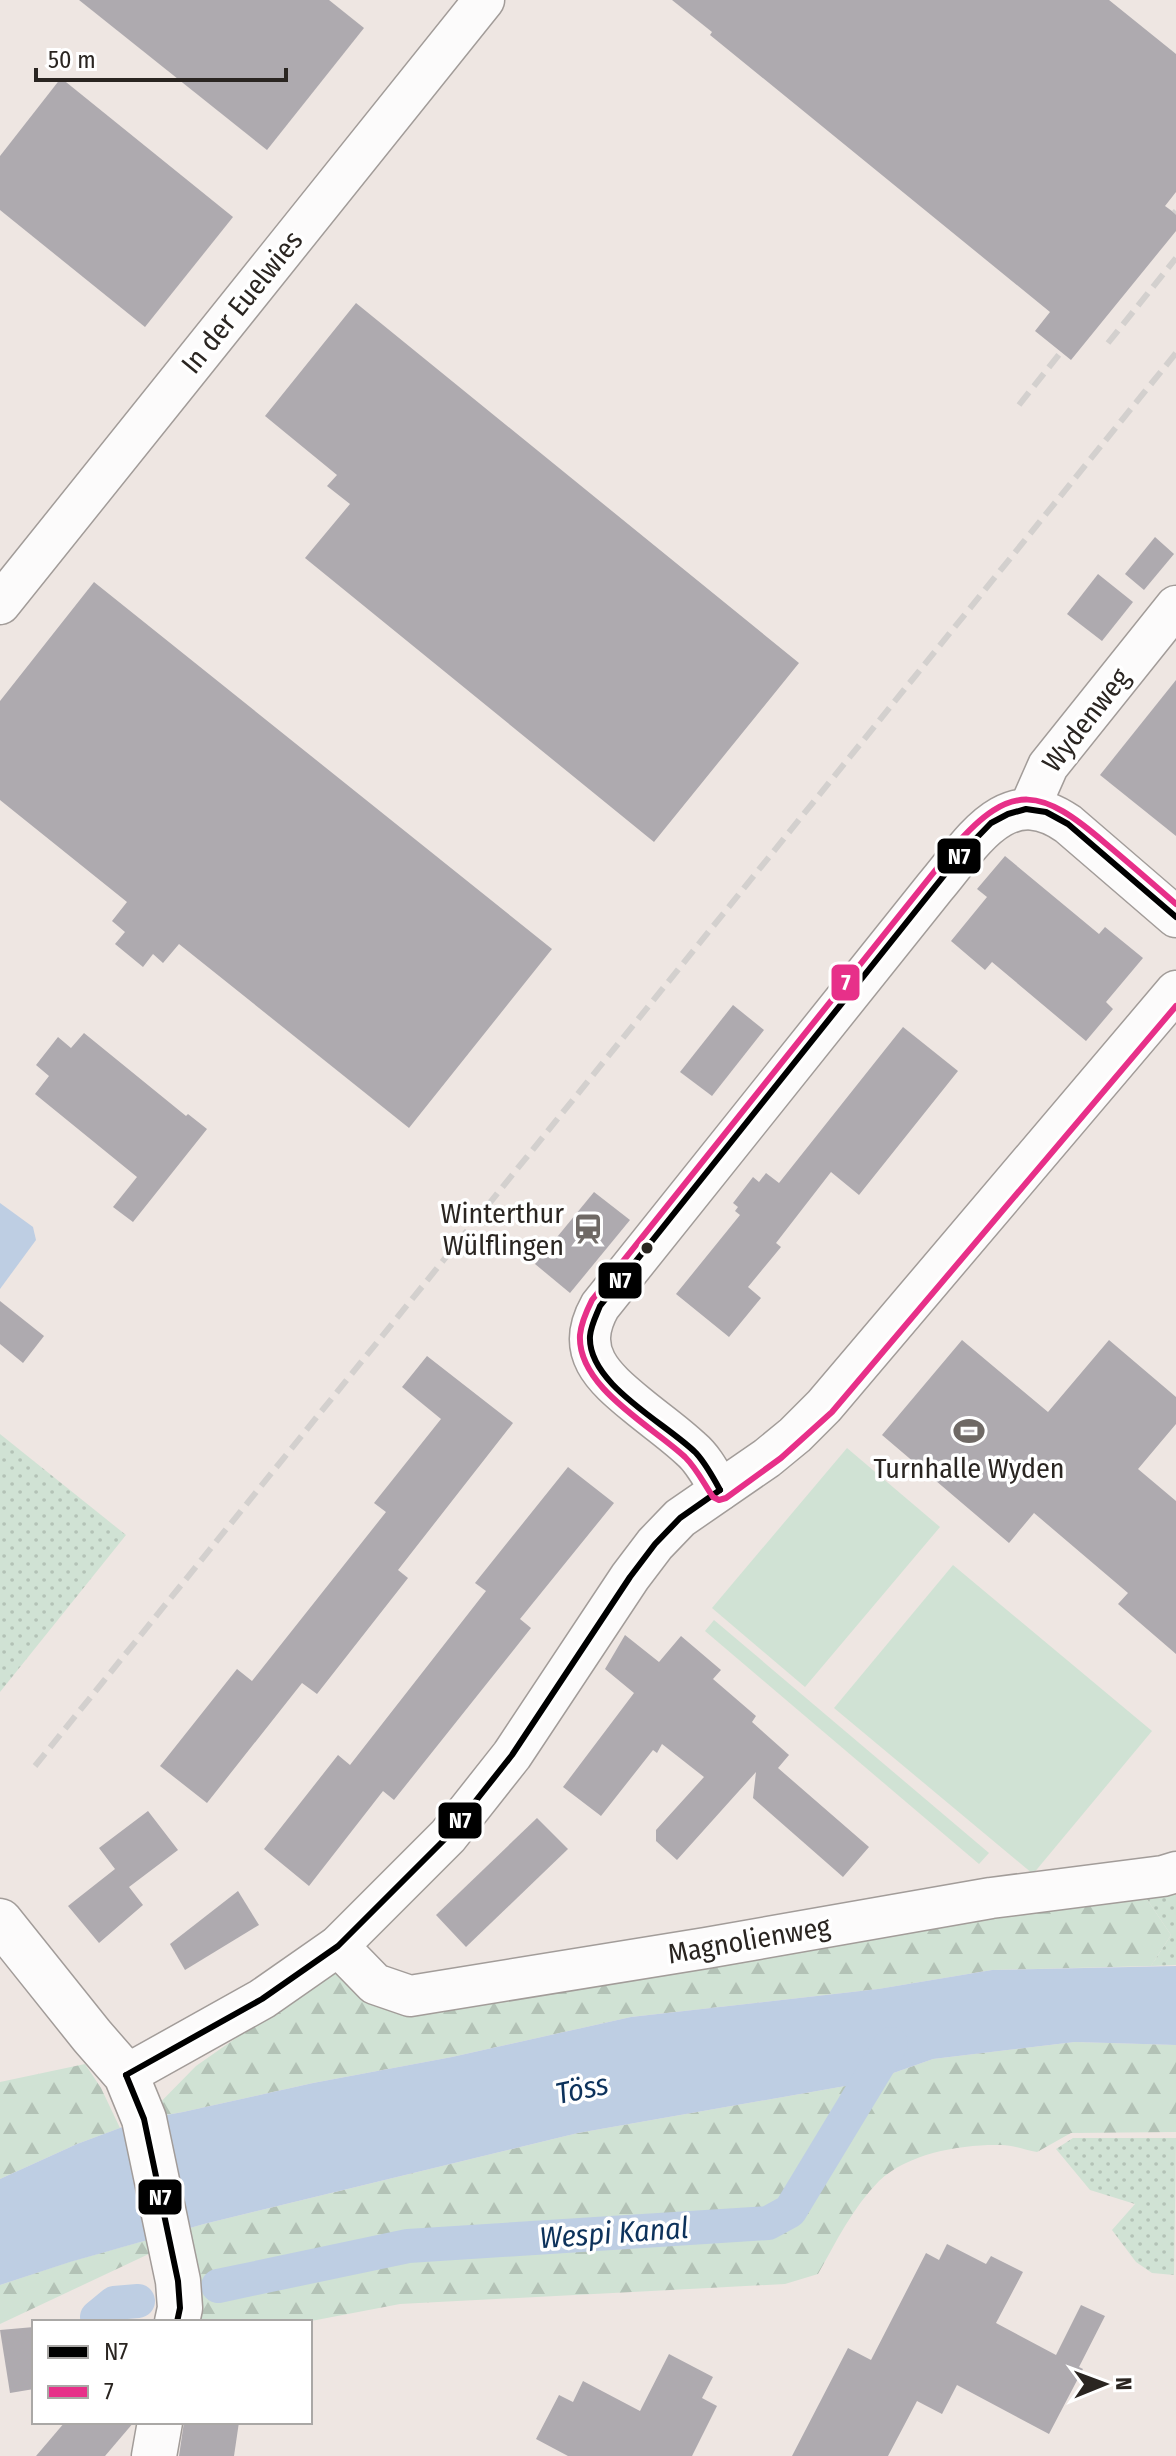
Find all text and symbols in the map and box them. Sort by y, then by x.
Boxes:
scale bar [36,32,286,82]
text: 50 m [48,46,96,74]
street label: In der Euelwies [175,224,309,380]
street label: Wydenweg [1035,661,1137,778]
line badge: N7 [936,837,982,875]
text: N7 [948,843,971,870]
line badge: 7 [830,963,861,1002]
text: 7 [841,969,851,996]
place label: Winterthur Wülflingen [441,1197,564,1262]
station icon: Winterthur Wülflingen [571,1212,605,1246]
unlabelled marker [639,1240,655,1256]
line badge: N7 [597,1261,643,1300]
text: N7 [609,1267,632,1294]
sports icon: Turnhalle Wyden [952,1414,986,1448]
place label: Turnhalle Wyden [873,1452,1065,1485]
line badge: N7 [437,1801,483,1840]
text: N7 [449,1807,472,1834]
street label: Magnolienweg [665,1909,834,1971]
water label: Töss [552,2066,612,2112]
line badge: N7 [137,2178,183,2216]
text: N7 [149,2184,172,2211]
water label: Wespi Kanal [538,2210,690,2256]
legend [32,2320,312,2424]
text: N7 [104,2338,129,2366]
north arrow [1064,2344,1144,2424]
text: N [1110,2377,1137,2390]
text: 7 [104,2378,114,2406]

